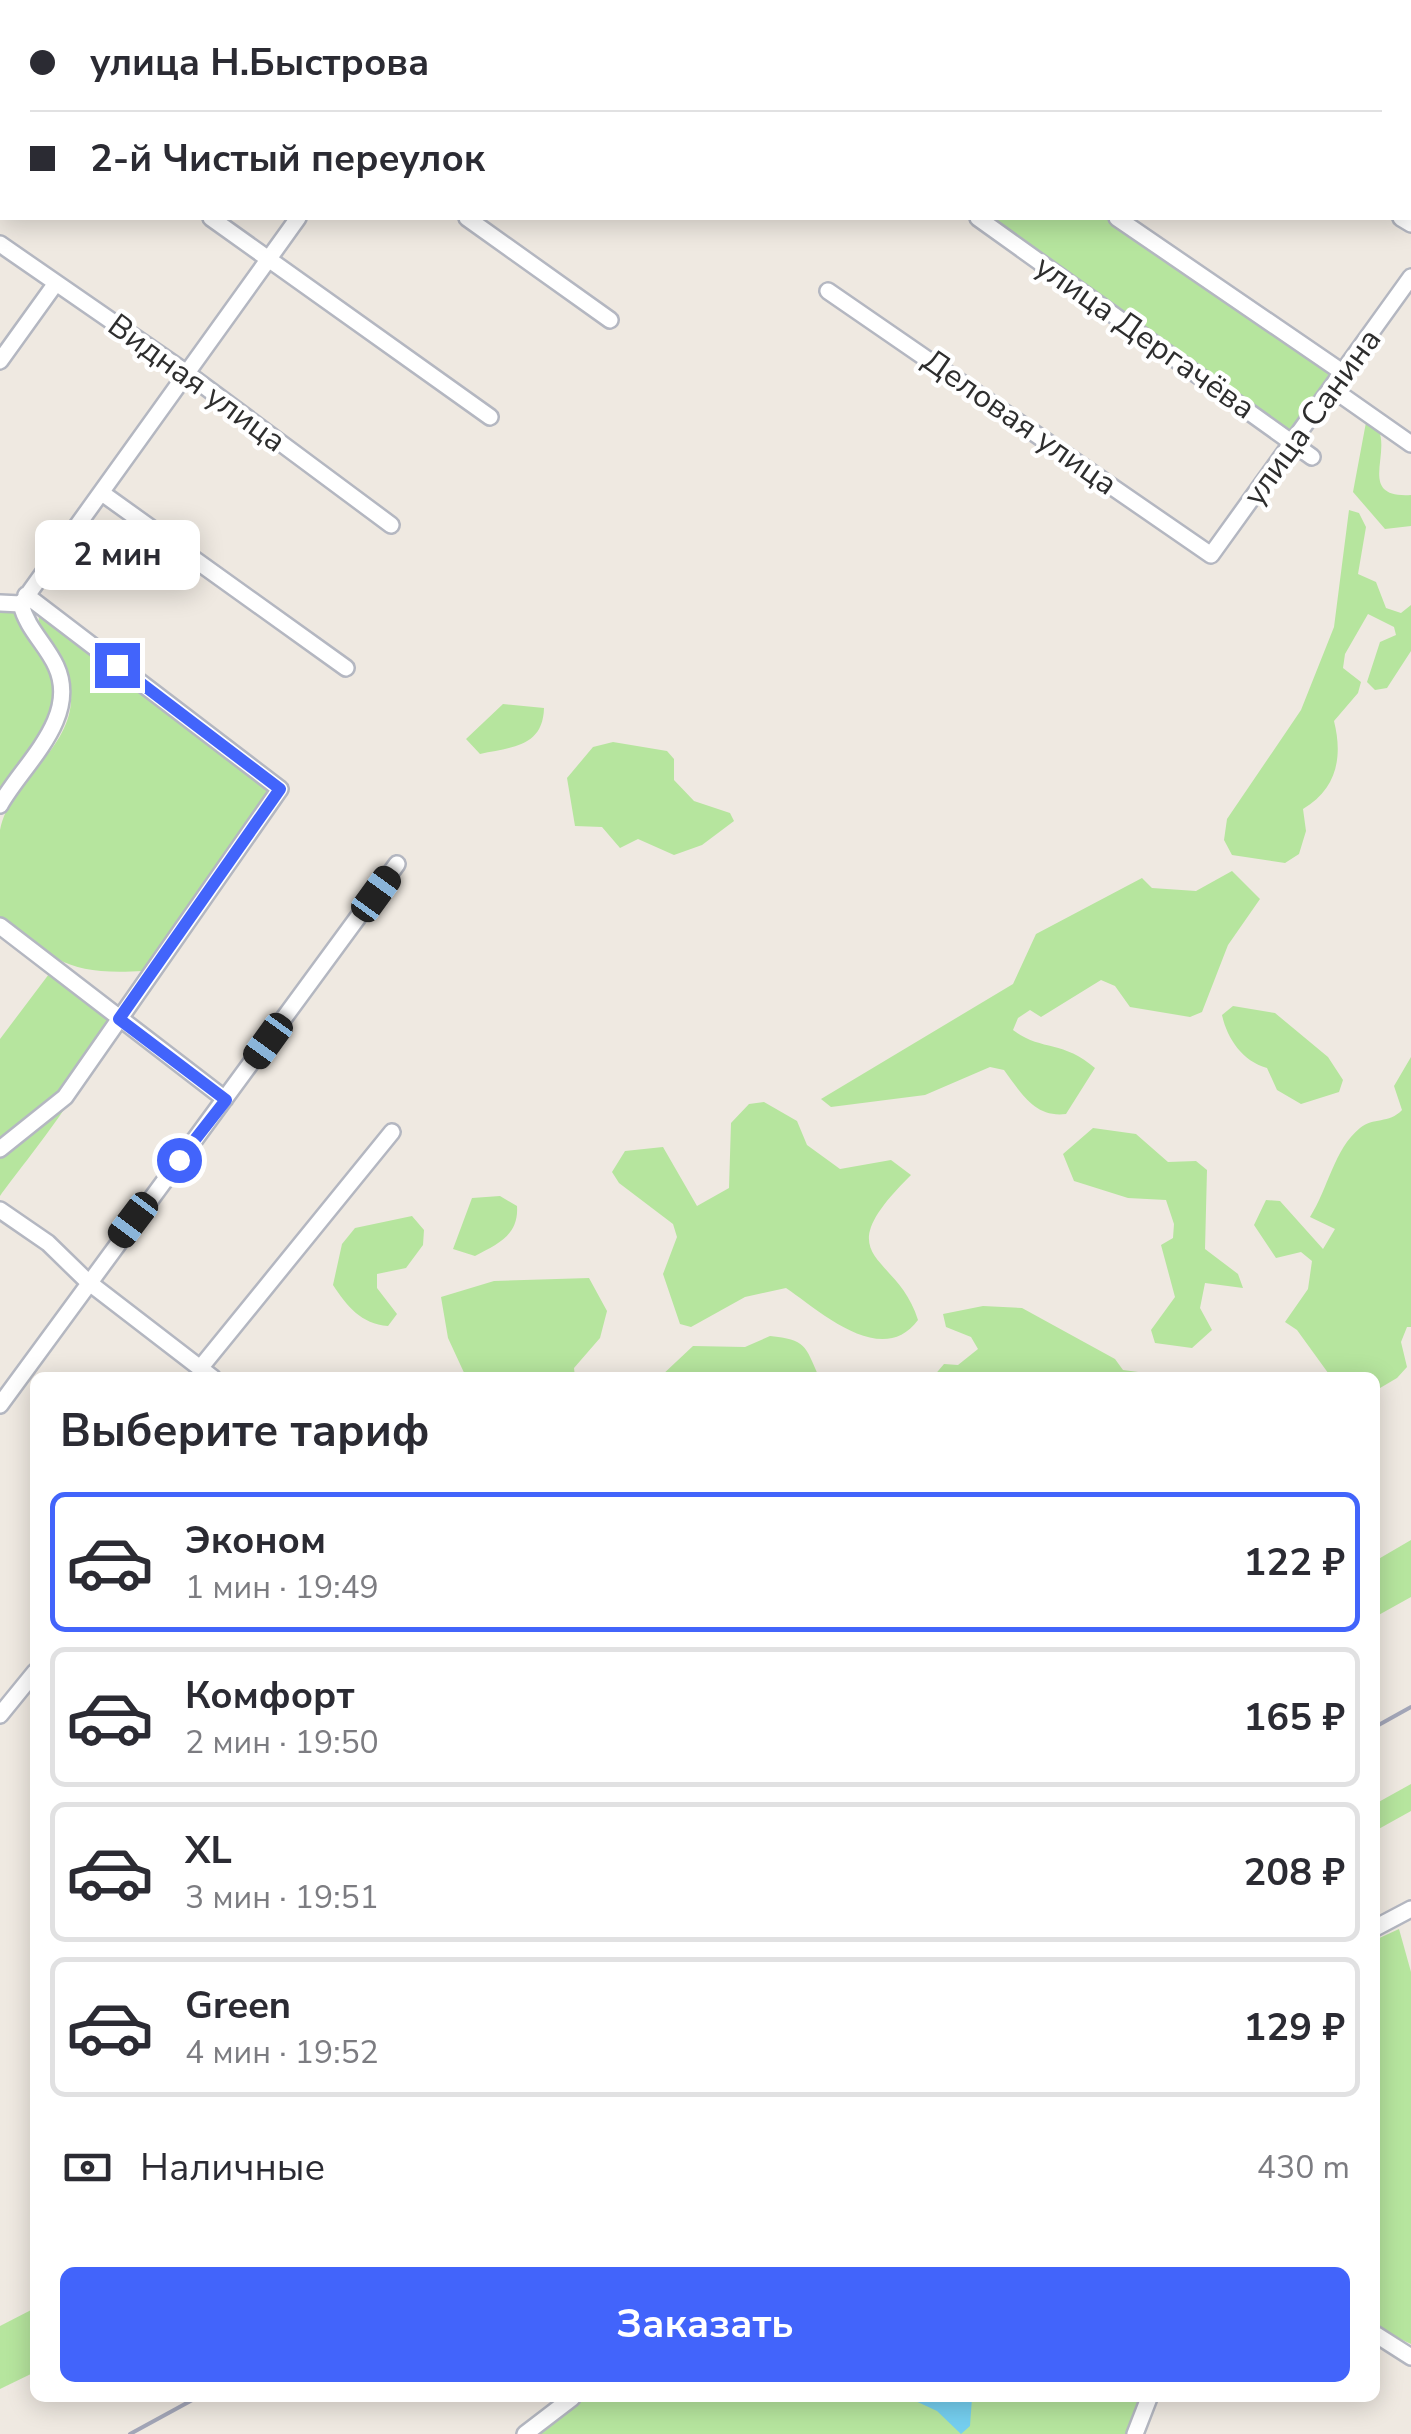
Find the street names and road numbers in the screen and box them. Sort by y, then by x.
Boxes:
street label: улица Дергачёва [1026,245,1264,429]
street label: Видная улица [99,304,295,462]
street label: улица Санина [1233,320,1391,514]
street label: Деловая улица [914,339,1126,505]

